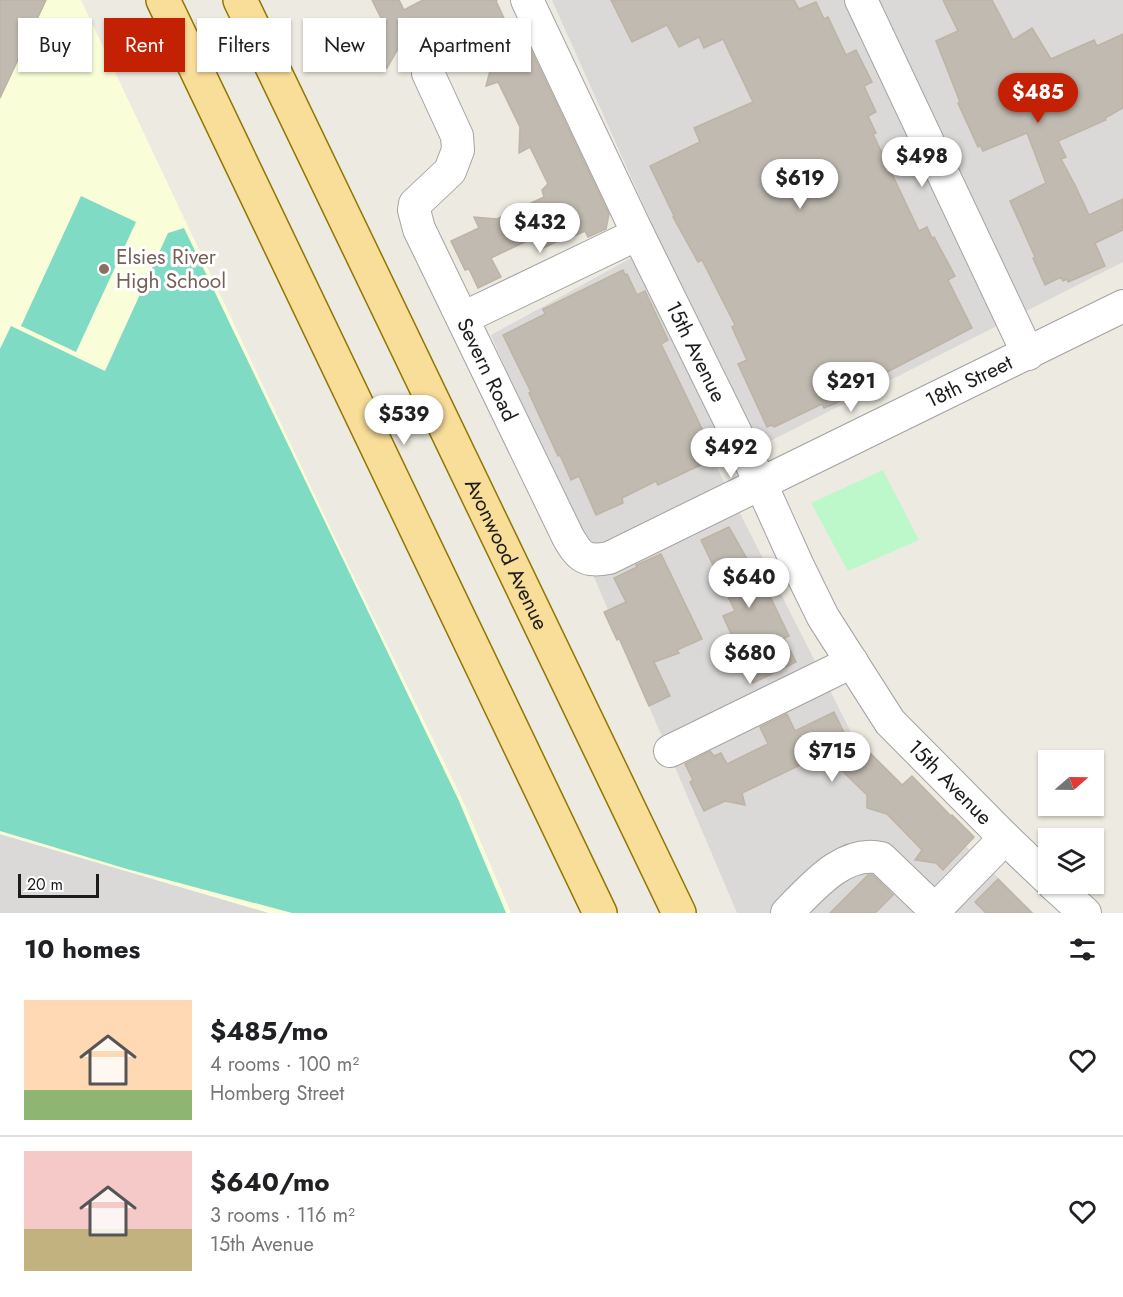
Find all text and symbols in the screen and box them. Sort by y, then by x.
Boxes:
chip: Buy [18,18,92,72]
chip: Rent [104,18,185,72]
chip: Filters [197,18,291,72]
chip: New [303,18,386,72]
chip: Apartment [398,18,531,72]
pin: $485 [1002,73,1074,124]
text: $485 [1012,78,1064,107]
pin: $498 [886,137,958,188]
text: $498 [896,142,948,171]
pin: $619 [764,159,836,210]
text: $619 [775,164,825,193]
pin: $432 [504,203,576,254]
text: $432 [514,208,566,237]
place label: Elsies River High School [116,242,226,296]
marker: Elsies River High School [97,262,111,276]
street label: 15th Avenue [658,296,733,407]
street label: Severn Road [449,313,525,426]
street label: 18th Street [920,347,1018,416]
pin: $291 [815,362,887,413]
text: $291 [826,367,876,396]
pin: $539 [368,395,440,446]
text: $539 [378,400,430,429]
pin: $492 [695,428,767,479]
text: $492 [705,433,757,462]
street label: Avonwood Avenue [457,473,556,635]
pin: $640 [713,558,785,609]
text: $640 [722,563,776,592]
pin: $680 [714,634,786,685]
text: $680 [724,639,776,668]
pin: $715 [796,732,868,783]
street label: 15th Avenue [901,733,999,832]
text: $715 [808,737,856,766]
north arrow [1038,750,1104,816]
map controls [1038,750,1104,894]
button: layers [1038,828,1104,894]
scale bar [18,871,99,898]
text: 20 m [27,873,63,896]
text: 10 homes [24,930,140,968]
icon: filters [1066,933,1099,966]
text: $485/mo [210,1012,328,1050]
icon: home [72,1024,144,1096]
icon: heart [1066,1044,1099,1077]
text: 4 rooms · 100 m² [210,1050,359,1079]
text: Homberg Street [210,1079,344,1108]
text: $640/mo [210,1163,330,1201]
icon: home [72,1175,144,1247]
icon: heart [1066,1195,1099,1228]
text: 3 rooms · 116 m² [210,1201,355,1230]
text: 15th Avenue [210,1230,314,1259]

